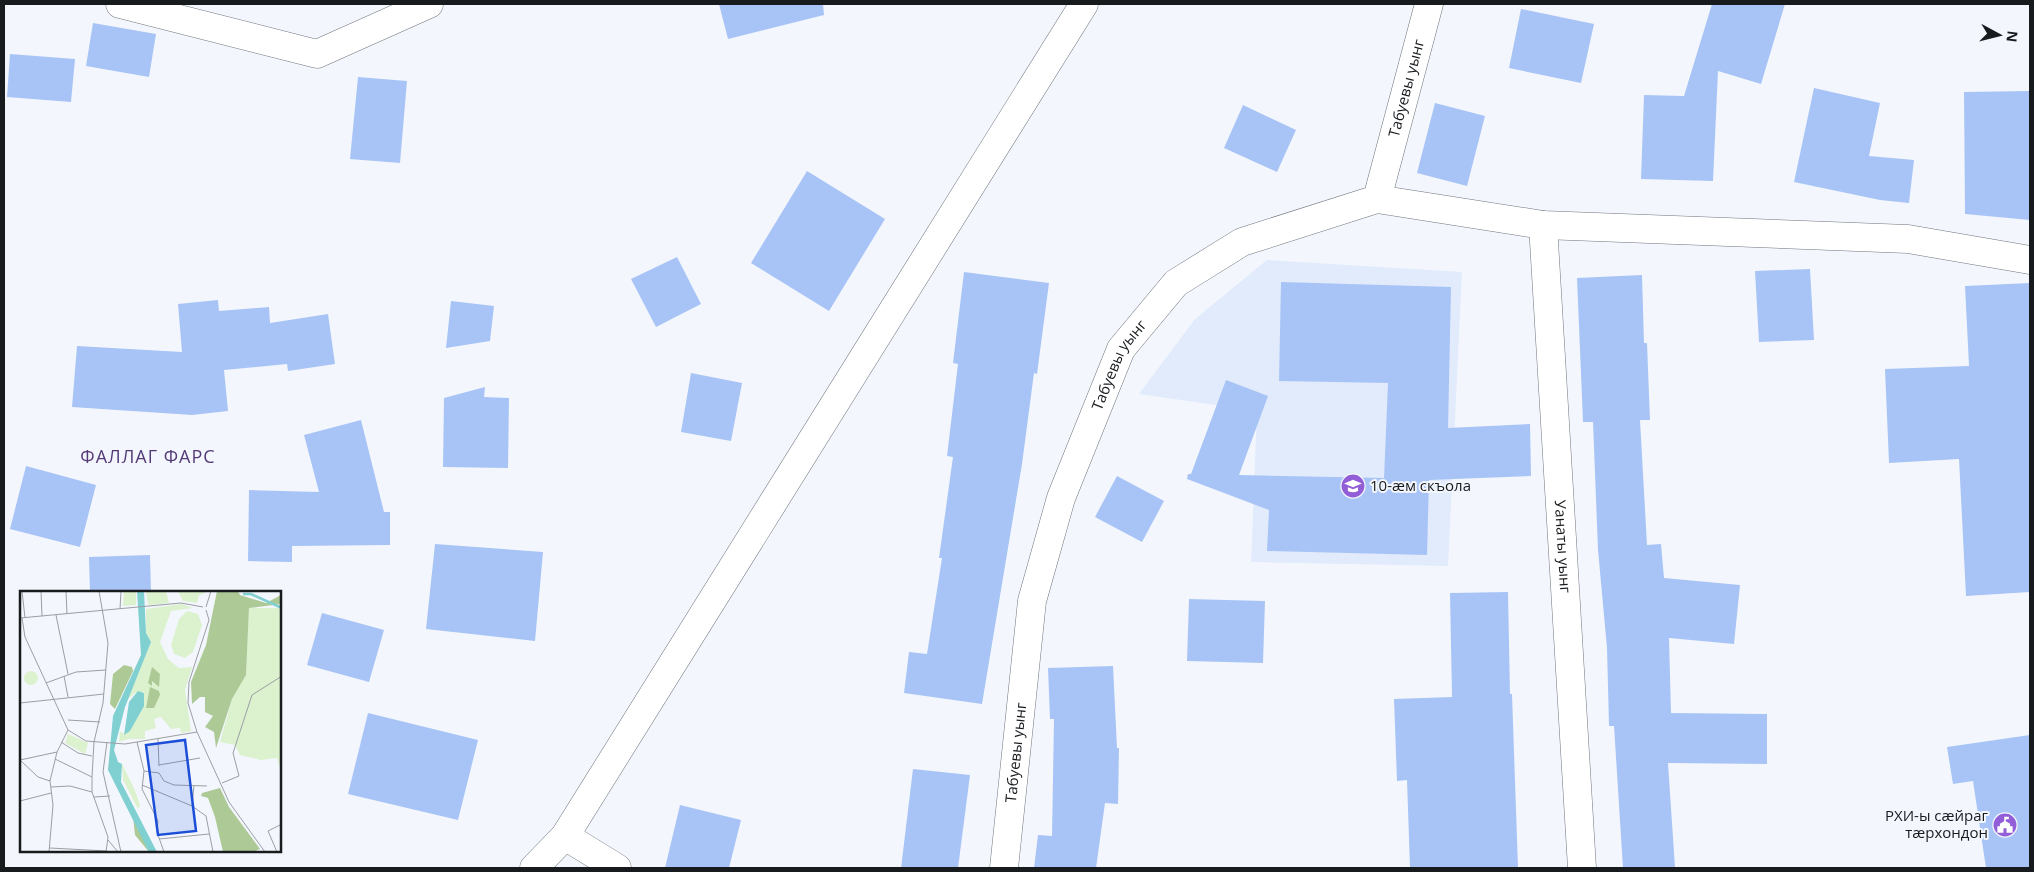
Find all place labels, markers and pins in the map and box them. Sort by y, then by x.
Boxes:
school or university icon: 10-æм скъола [1340,473,1366,499]
place label: 10-æм скъола [1370,475,1471,495]
place label: РХИ-ы сæйраг тæрхондон [1885,805,1989,842]
public building icon: РХИ-ы сæйраг тæрхондон [1992,812,2018,838]

